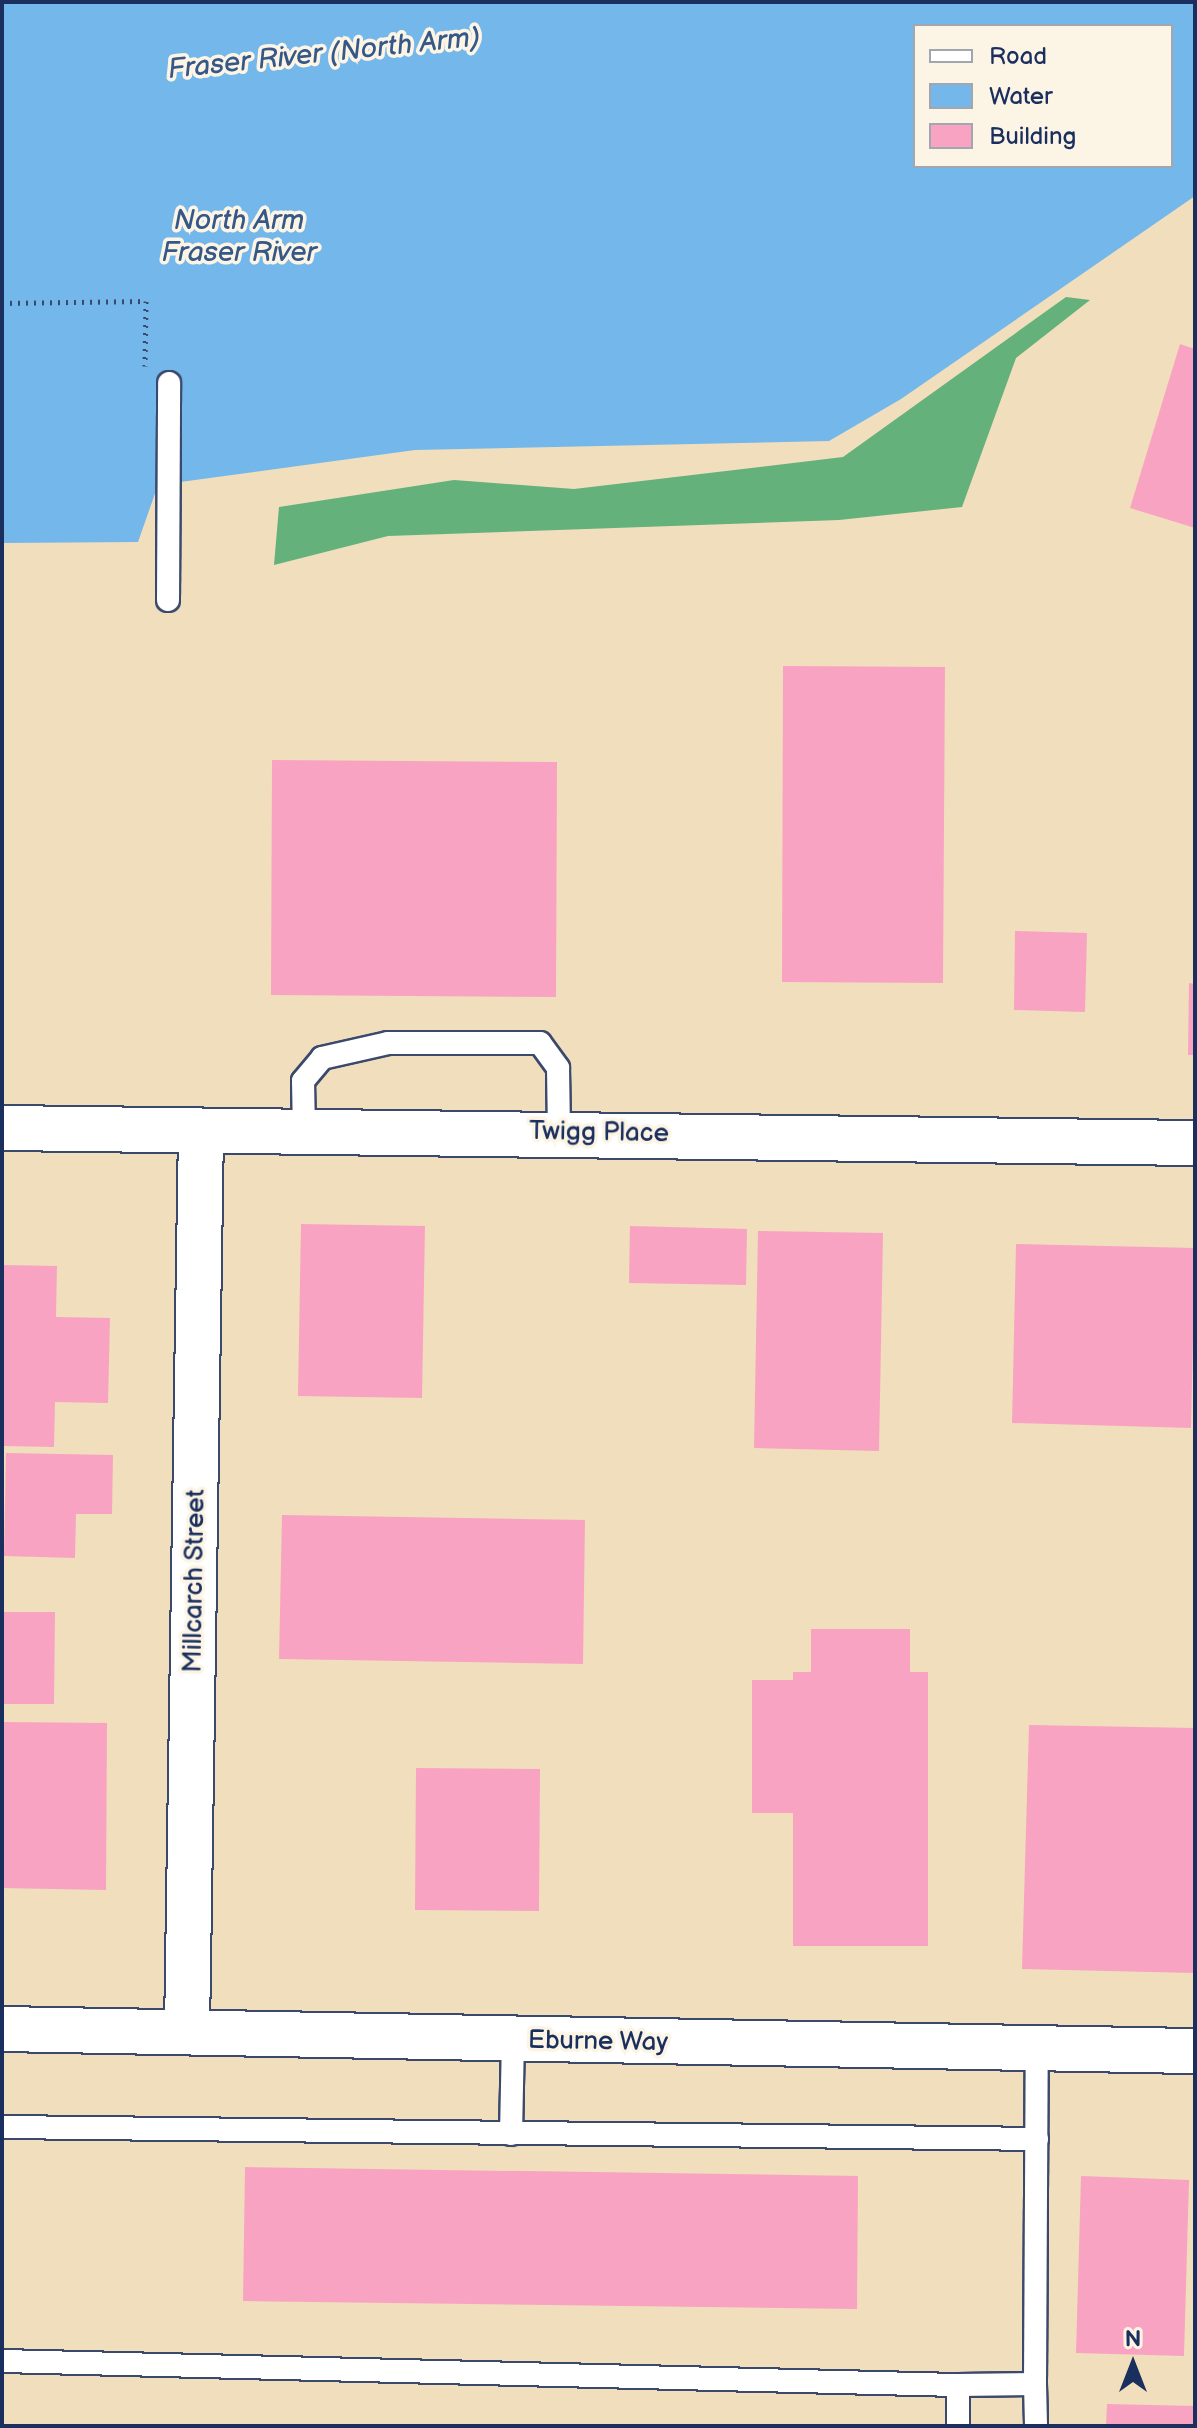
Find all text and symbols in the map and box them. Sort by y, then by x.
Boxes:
water label: Fraser River (North Arm) [166,21,482,87]
legend [913,24,1173,168]
text: Road [989,42,1047,71]
text: Water [989,82,1053,111]
text: Building [989,122,1076,151]
water label: North Arm Fraser River [161,204,317,270]
street label: Twigg Place [529,1116,669,1150]
street label: Millcarch Street [178,1489,212,1673]
street label: Eburne Way [527,2025,669,2059]
north arrow [1093,2324,1173,2404]
text: N [1125,2326,1141,2353]

